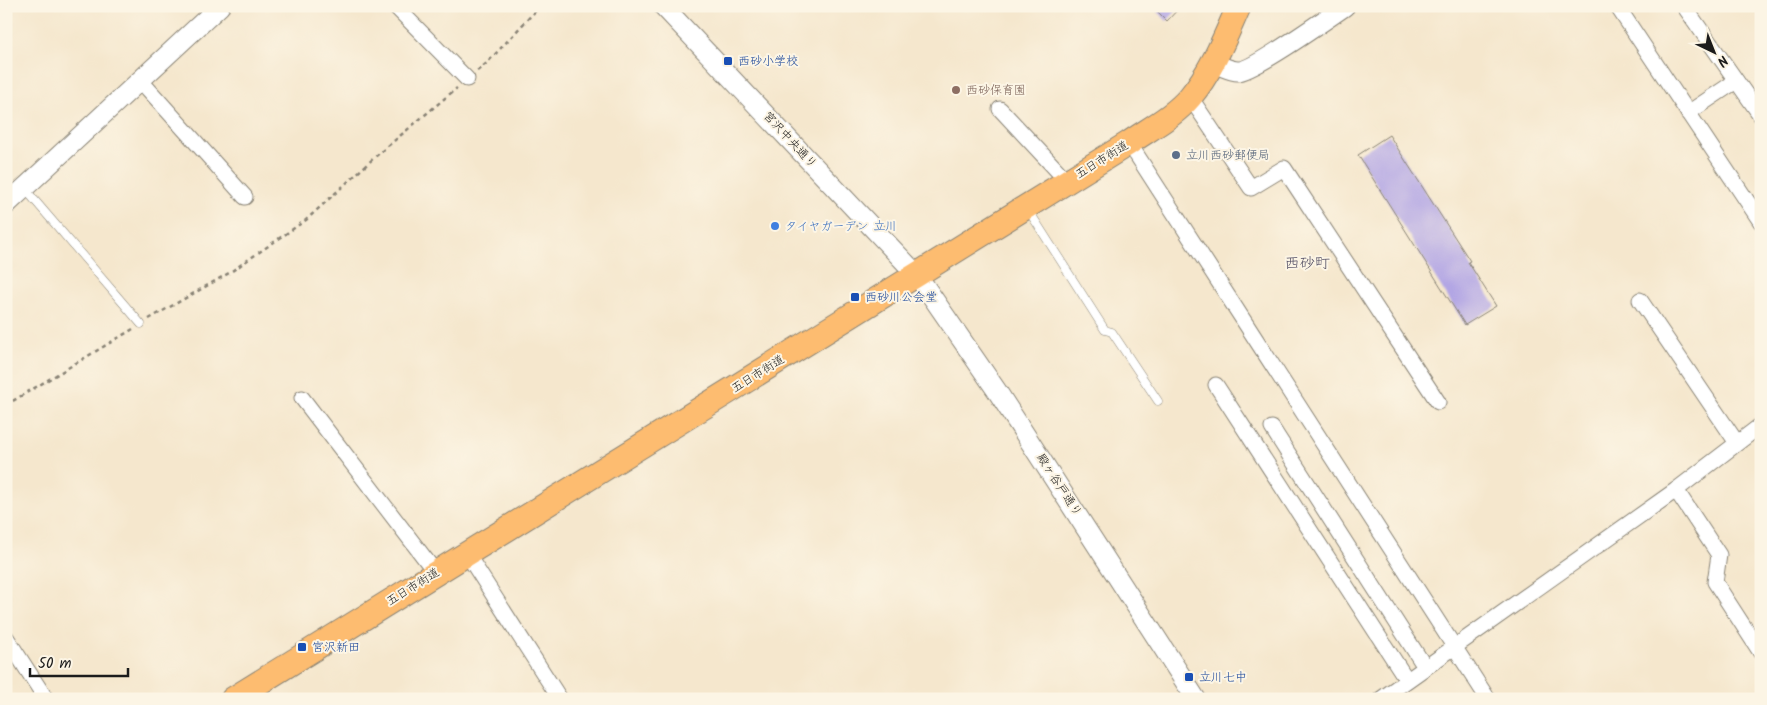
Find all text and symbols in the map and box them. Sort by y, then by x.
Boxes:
north arrow [1690,28,1740,78]
text: N [1711,50,1733,72]
place label: 西砂小学校 [738,52,798,71]
marker: 西砂小学校 [722,55,734,67]
place label: 西砂保育園 [966,81,1026,100]
marker: 西砂保育園 [950,84,962,96]
street label: 宮沢中央通り [758,107,822,173]
street label: 五日市街道 [1072,136,1132,184]
place label: 立川西砂郵便局 [1186,146,1270,165]
marker: 立川西砂郵便局 [1170,149,1182,161]
place label: タイヤガーデン 立川 [785,217,897,236]
marker: タイヤガーデン 立川 [769,220,781,232]
district label: 西砂町 [1284,252,1330,276]
place label: 西砂川公会堂 [865,288,937,307]
marker: 西砂川公会堂 [849,291,861,303]
street label: 五日市街道 [728,350,788,398]
street label: 殿ヶ谷戸通り [1031,450,1087,520]
street label: 五日市街道 [383,563,443,611]
place label: 宮沢新田 [312,638,360,657]
marker: 宮沢新田 [296,641,308,653]
scale bar [30,645,128,677]
text: 50 m [38,652,72,676]
place label: 立川七中 [1199,668,1247,687]
marker: 立川七中 [1183,671,1195,683]

